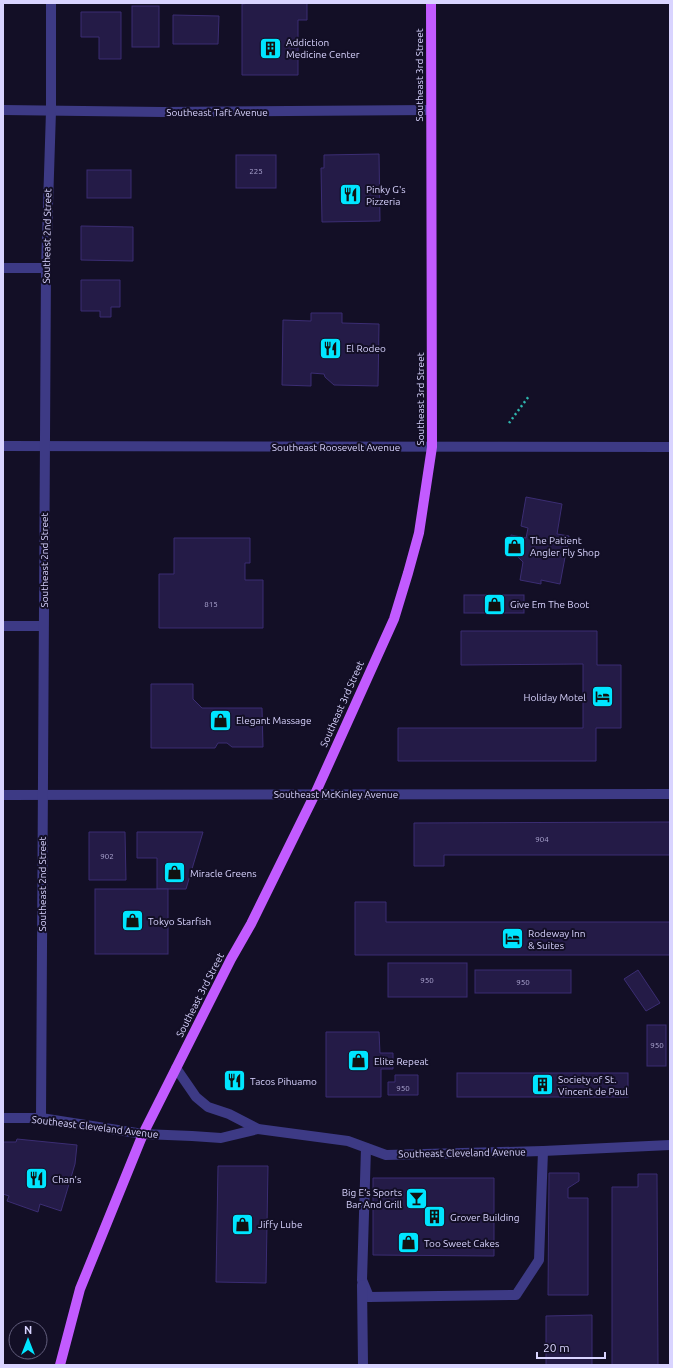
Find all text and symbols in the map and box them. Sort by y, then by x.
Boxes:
street label: Southeast 3rd Street [414,28,425,122]
building icon: Addiction Medicine Center [257,35,283,61]
place label: Addiction Medicine Center [286,37,360,60]
street label: Southeast Taft Avenue [166,107,268,118]
house number: 225 [249,167,263,176]
restaurant icon: Pinky G's Pizzeria [337,182,363,208]
place label: Pinky G's Pizzeria [366,184,406,207]
street label: Southeast 2nd Street [41,188,53,284]
restaurant icon: El Rodeo [318,335,344,361]
place label: El Rodeo [346,343,386,354]
street label: Southeast 3rd Street [415,352,426,446]
street label: Southeast Roosevelt Avenue [272,442,400,453]
street label: Southeast 2nd Street [39,512,50,608]
shop icon: The Patient Angler Fly Shop [501,533,527,559]
place label: The Patient Angler Fly Shop [530,535,600,558]
shop icon: Give Em The Boot [481,591,507,617]
place label: Give Em The Boot [510,599,589,610]
house number: 815 [204,600,218,609]
street label: Southeast 3rd Street [318,659,366,749]
hotel icon: Holiday Motel [589,684,615,710]
place label: Holiday Motel [523,692,586,703]
shop icon: Elegant Massage [208,707,234,733]
place label: Elegant Massage [236,715,312,726]
street label: Southeast McKinley Avenue [274,789,398,800]
house number: 904 [535,835,549,844]
street label: Southeast 2nd Street [37,836,48,932]
house number: 902 [100,852,114,861]
shop icon: Miracle Greens [161,860,187,886]
place label: Miracle Greens [190,868,257,879]
shop icon: Tokyo Starfish [119,908,145,934]
place label: Tokyo Starfish [148,916,211,927]
hotel icon: Rodeway Inn & Suites [499,926,525,952]
place label: Rodeway Inn & Suites [528,928,585,951]
street label: Southeast 3rd Street [174,951,226,1039]
house number: 950 [420,976,434,985]
house number: 950 [516,978,530,987]
house number: 950 [650,1041,664,1050]
shop icon: Elite Repeat [346,1048,372,1074]
place label: Elite Repeat [374,1056,429,1067]
restaurant icon: Tacos Pihuamo [221,1068,247,1094]
building icon: Society of St. Vincent de Paul [530,1072,556,1098]
place label: Society of St. Vincent de Paul [558,1074,628,1097]
place label: Tacos Pihuamo [250,1076,317,1087]
house number: 950 [396,1084,410,1093]
street label: Southeast Cleveland Avenue [31,1114,159,1140]
street label: Southeast Cleveland Avenue [398,1146,526,1160]
restaurant icon: Chan's [24,1166,50,1192]
place label: Chan's [52,1174,81,1185]
bar icon: Big E’s Sports Bar And Grill [404,1185,430,1211]
place label: Big E’s Sports Bar And Grill [342,1187,402,1210]
building icon: Grover Building [421,1204,447,1230]
shop icon: Jiffy Lube [229,1211,255,1237]
place label: Grover Building [450,1212,520,1223]
place label: Jiffy Lube [258,1219,302,1230]
shop icon: Too Sweet Cakes [395,1230,421,1256]
place label: Too Sweet Cakes [424,1238,499,1249]
north arrow [8,1320,48,1360]
text: N [24,1324,32,1336]
scale bar [537,1334,605,1360]
text: 20 m [543,1341,570,1354]

